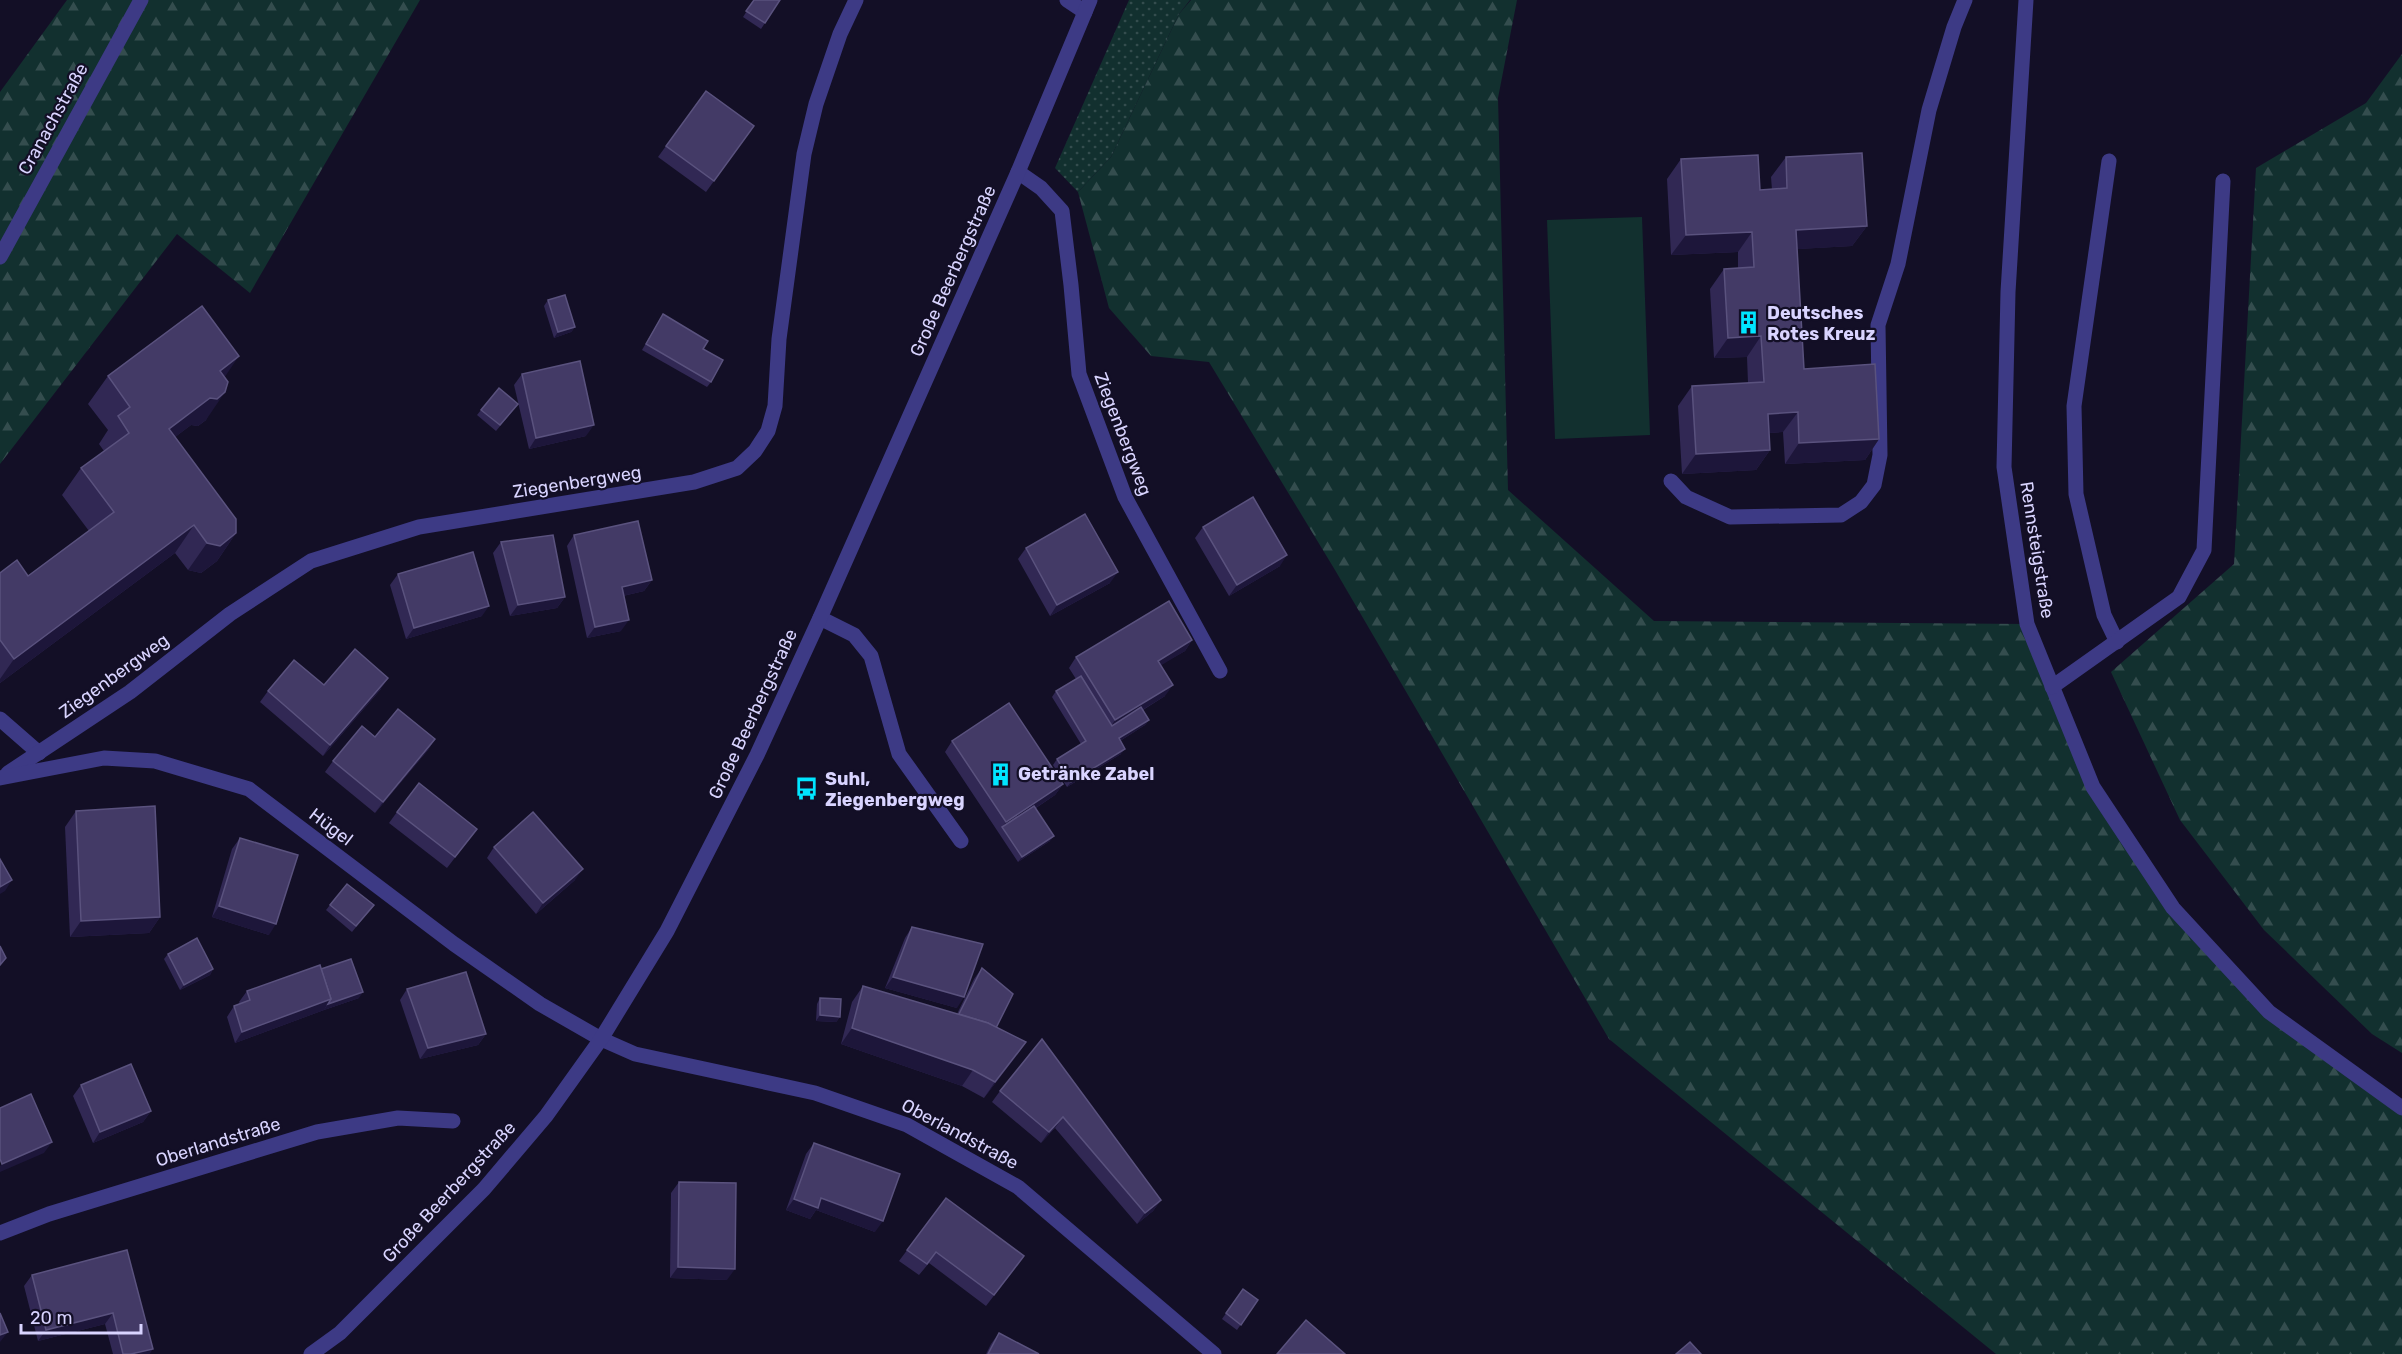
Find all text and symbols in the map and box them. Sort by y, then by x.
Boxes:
street label: Cranachstraße [13,59,93,179]
street label: Große Beerbergstraße [905,182,1001,360]
place label: Deutsches Rotes Kreuz [1767,302,1875,345]
building icon: Deutsches Rotes Kreuz [1736,310,1762,336]
street label: Ziegenbergweg [1089,369,1157,499]
street label: Ziegenbergweg [511,461,643,503]
street label: Rennsteigstraße [2015,480,2059,620]
street label: Große Beerbergstraße [704,625,802,803]
street label: Ziegenbergweg [55,629,173,723]
building icon: Getränke Zabel [987,761,1013,787]
place label: Getränke Zabel [1018,763,1154,785]
place label: Suhl, Ziegenbergweg [825,768,965,811]
bus stop icon: Suhl, Ziegenbergweg [794,776,820,802]
street label: Hügel [305,804,357,850]
street label: Oberlandstraße [898,1094,1022,1174]
street label: Oberlandstraße [153,1113,283,1171]
street label: Große Beerbergstraße [378,1117,520,1267]
scale bar [21,1297,141,1335]
text: 20 m [30,1307,72,1329]

